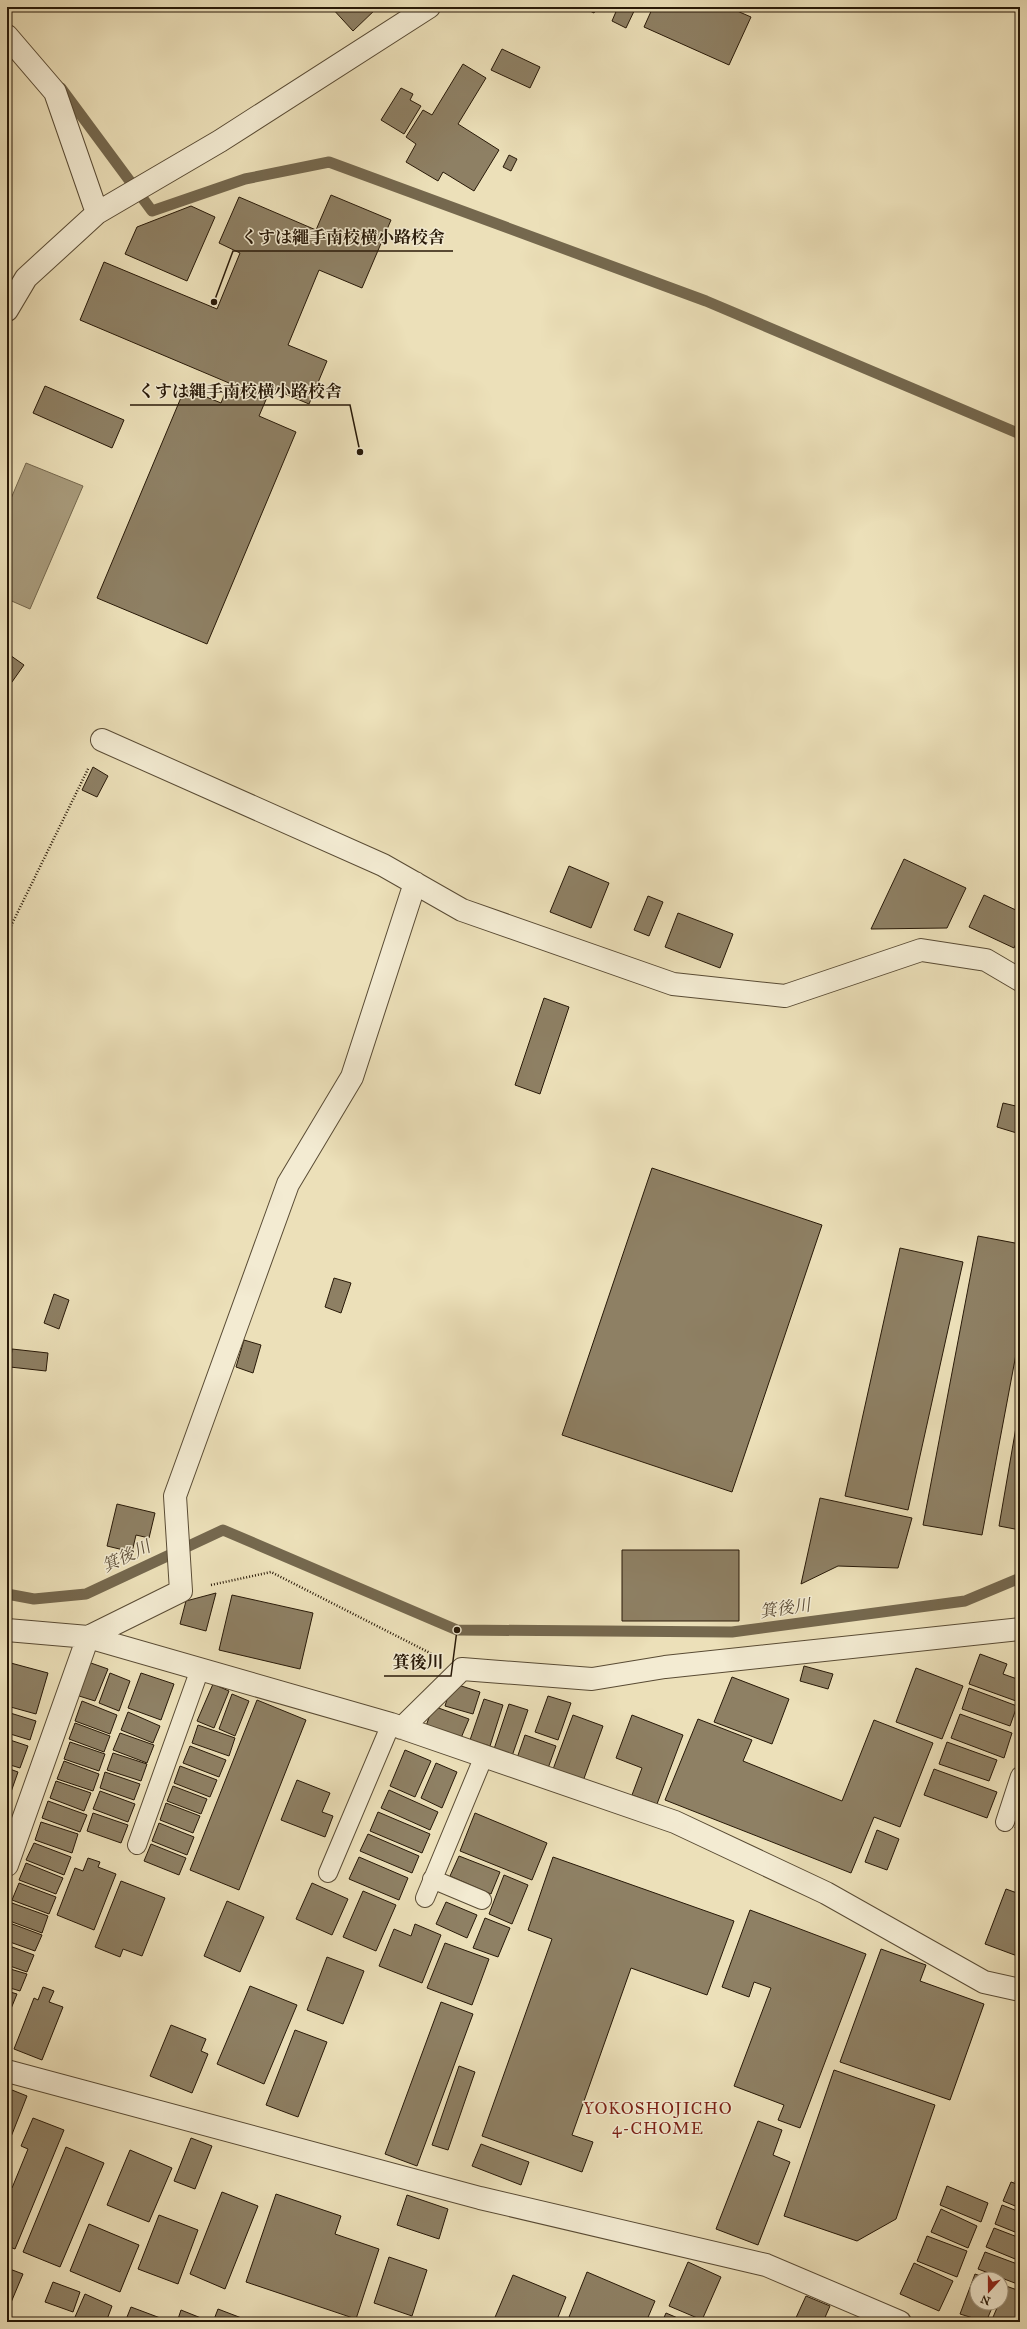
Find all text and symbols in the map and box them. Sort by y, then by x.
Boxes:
callout: くすは繩手南校横小路校舎 [233,222,453,251]
text: くすは繩手南校横小路校舎 [241,227,445,248]
callout: くすは縄手南校横小路校舎 [130,376,350,405]
text: くすは縄手南校横小路校舎 [138,381,342,402]
water label: 箕後川 [99,1535,156,1577]
water label: 箕後川 [758,1594,814,1622]
callout: 箕後川 [384,1647,451,1676]
text: 箕後川 [393,1652,444,1673]
district label: YOKOSHOJICHO 4-CHOME [583,2098,733,2139]
north arrow [969,2271,1009,2311]
text: N [978,2292,992,2308]

